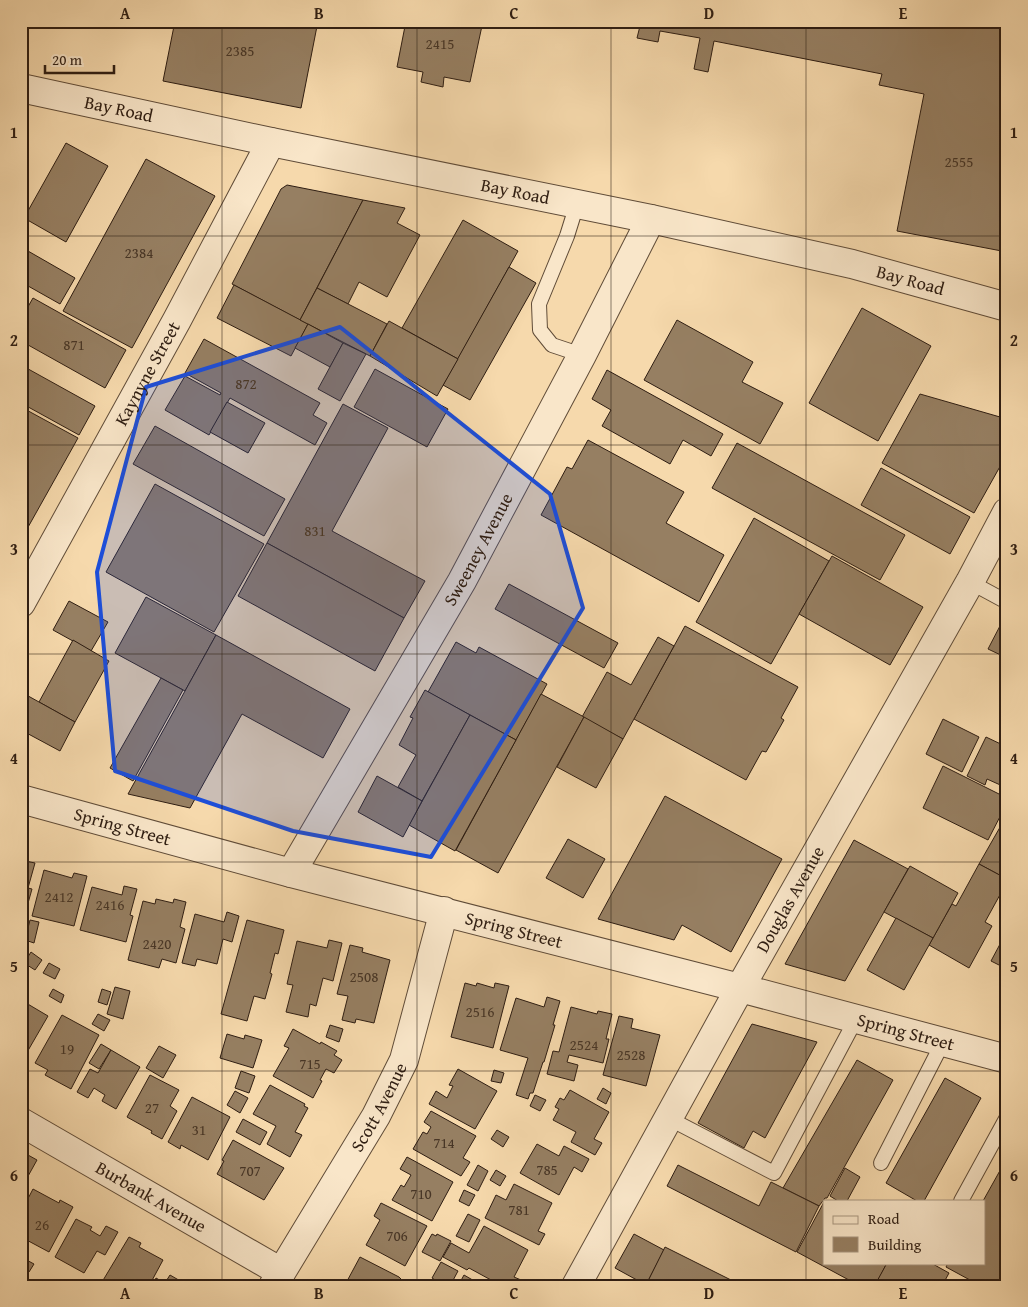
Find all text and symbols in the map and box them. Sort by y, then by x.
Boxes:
text: A [120,1,131,25]
text: B [314,1,324,25]
text: C [509,1,519,25]
text: D [704,1,714,25]
text: E [899,1,908,25]
house number: 2415 [426,33,454,54]
house number: 2385 [226,40,254,61]
scale bar [45,42,114,74]
text: 20 m [52,49,83,70]
street label: Bay Road [82,88,156,129]
text: 1 [10,120,18,144]
text: 1 [1010,120,1018,144]
house number: 2555 [945,151,973,172]
street label: Bay Road [479,171,552,211]
house number: 2384 [125,242,153,263]
street label: Bay Road [873,257,948,302]
street label: Kaynyne Street [107,316,187,430]
text: 2 [10,328,18,352]
text: 2 [1010,328,1018,352]
house number: 871 [63,334,85,355]
house number: 872 [235,373,257,394]
street label: Sweeney Avenue [436,488,519,611]
house number: 831 [304,520,326,541]
text: 3 [10,537,18,561]
text: 3 [1010,537,1018,561]
text: 4 [10,746,18,770]
text: 4 [1010,746,1018,770]
street label: Spring Street [71,800,175,853]
street label: Douglas Avenue [749,841,831,958]
house number: 2412 [45,886,73,907]
house number: 2416 [96,894,124,915]
street label: Spring Street [462,904,566,955]
house number: 2420 [143,933,171,954]
text: 5 [10,954,18,978]
text: 5 [1010,954,1018,978]
house number: 2508 [350,966,378,987]
house number: 2516 [466,1001,494,1022]
street label: Spring Street [854,1006,958,1058]
house number: 2524 [570,1034,598,1055]
house number: 19 [60,1038,74,1059]
house number: 2528 [617,1044,645,1065]
house number: 715 [299,1053,321,1074]
street label: Scott Avenue [343,1058,414,1157]
house number: 27 [145,1097,159,1118]
house number: 31 [192,1119,206,1140]
house number: 714 [433,1132,455,1153]
street label: Burbank Avenue [91,1154,212,1239]
house number: 785 [536,1159,558,1180]
house number: 707 [239,1160,261,1181]
text: 6 [10,1163,18,1187]
text: 6 [1010,1163,1018,1187]
house number: 710 [410,1183,432,1204]
house number: 781 [508,1199,530,1220]
legend [823,1200,986,1264]
text: Road [868,1208,899,1229]
house number: 26 [35,1214,49,1235]
house number: 706 [386,1225,408,1246]
text: Building [868,1234,922,1255]
text: A [120,1281,131,1305]
text: B [314,1281,324,1305]
text: C [509,1281,519,1305]
text: D [704,1281,714,1305]
text: E [899,1281,908,1305]

